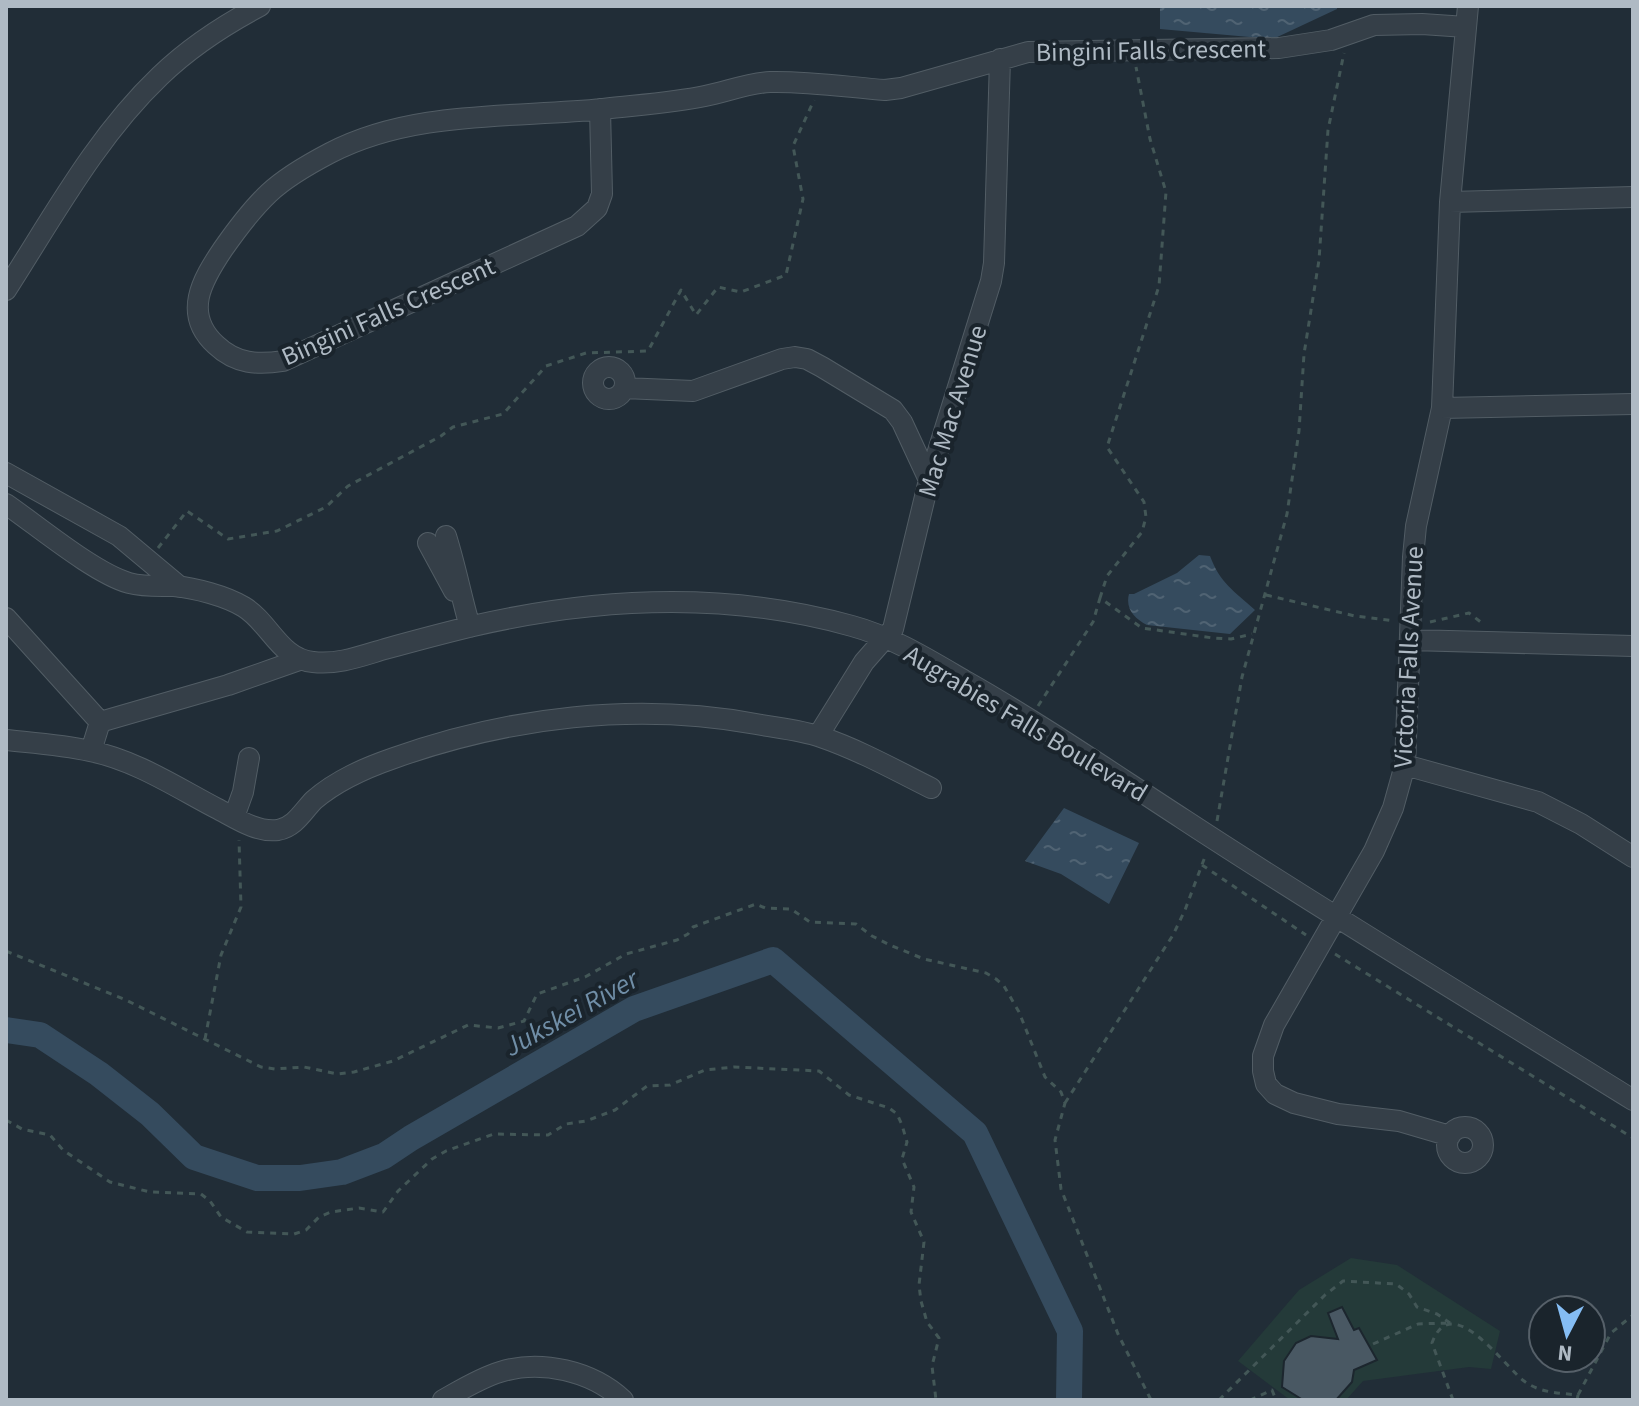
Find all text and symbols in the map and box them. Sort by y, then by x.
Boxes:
street label: Bingini Falls Crescent [1036,30,1267,71]
street label: Bingini Falls Crescent [275,248,501,375]
street label: Mac Mac Avenue [909,320,996,502]
street label: Victoria Falls Avenue [1384,545,1433,769]
street label: Augrabies Falls Boulevard [897,636,1154,811]
water label: Jukskei River [496,959,647,1067]
north arrow [1527,1294,1607,1374]
text: N [1556,1336,1574,1370]

